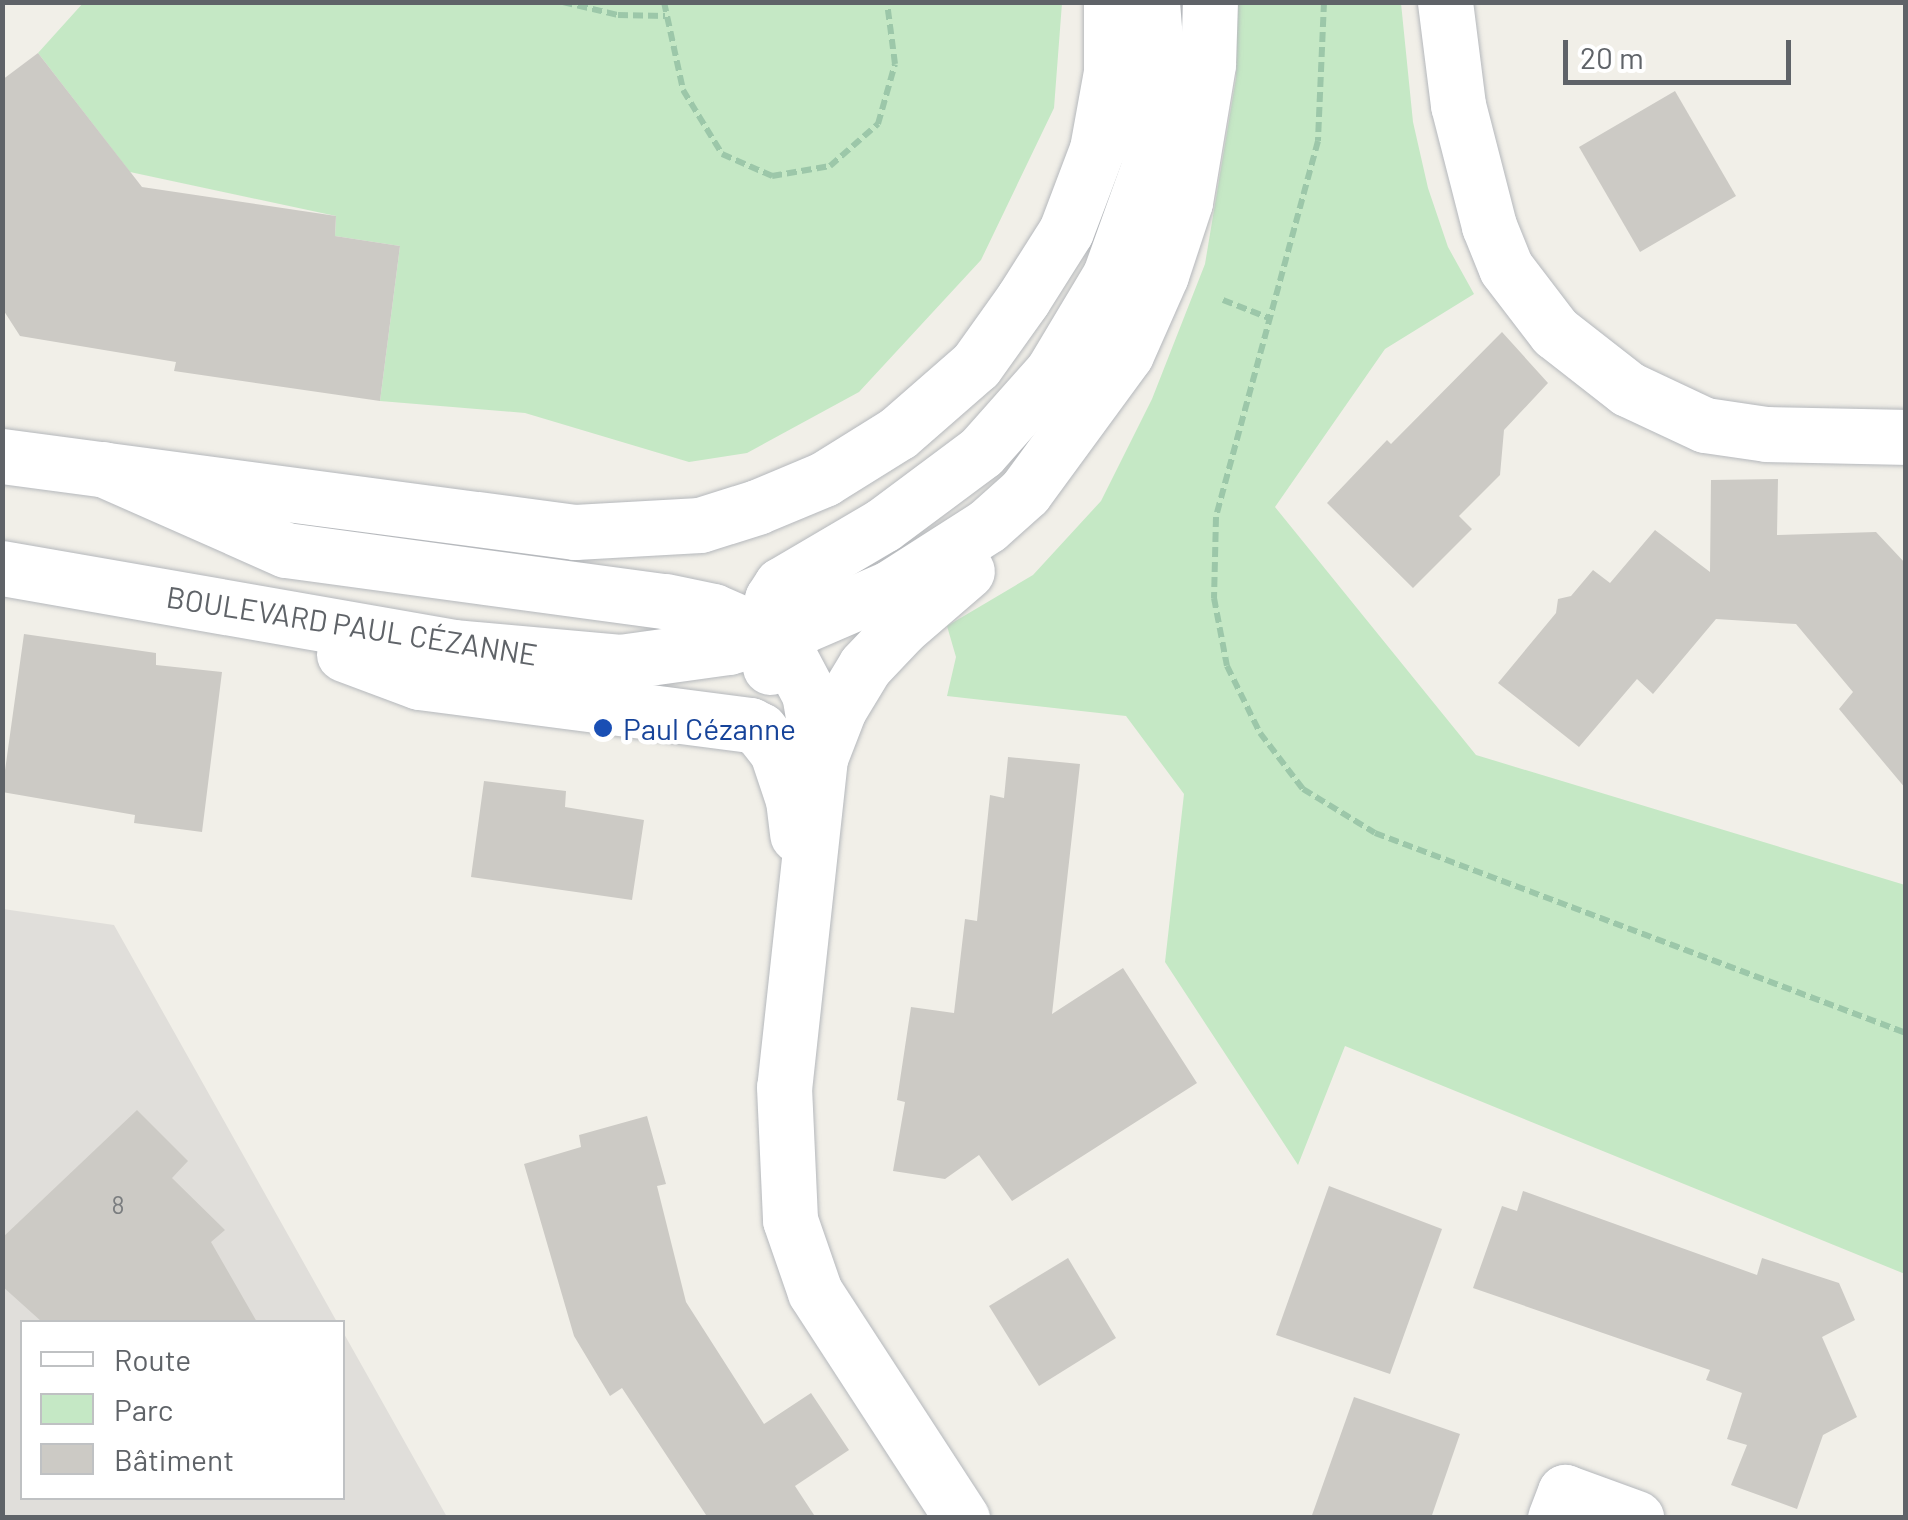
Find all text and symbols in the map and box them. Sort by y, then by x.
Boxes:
scale bar [1568,20,1796,82]
text: 20 m [1580,39,1644,75]
street label: BOULEVARD PAUL CÉZANNE [164,578,540,672]
place label: Paul Cézanne [623,710,796,746]
marker: Paul Cézanne [592,717,614,739]
house number: 8 [111,1189,125,1219]
legend [20,1320,345,1500]
text: Route [114,1341,191,1377]
text: Parc [114,1391,173,1427]
text: Bâtiment [114,1441,234,1477]

